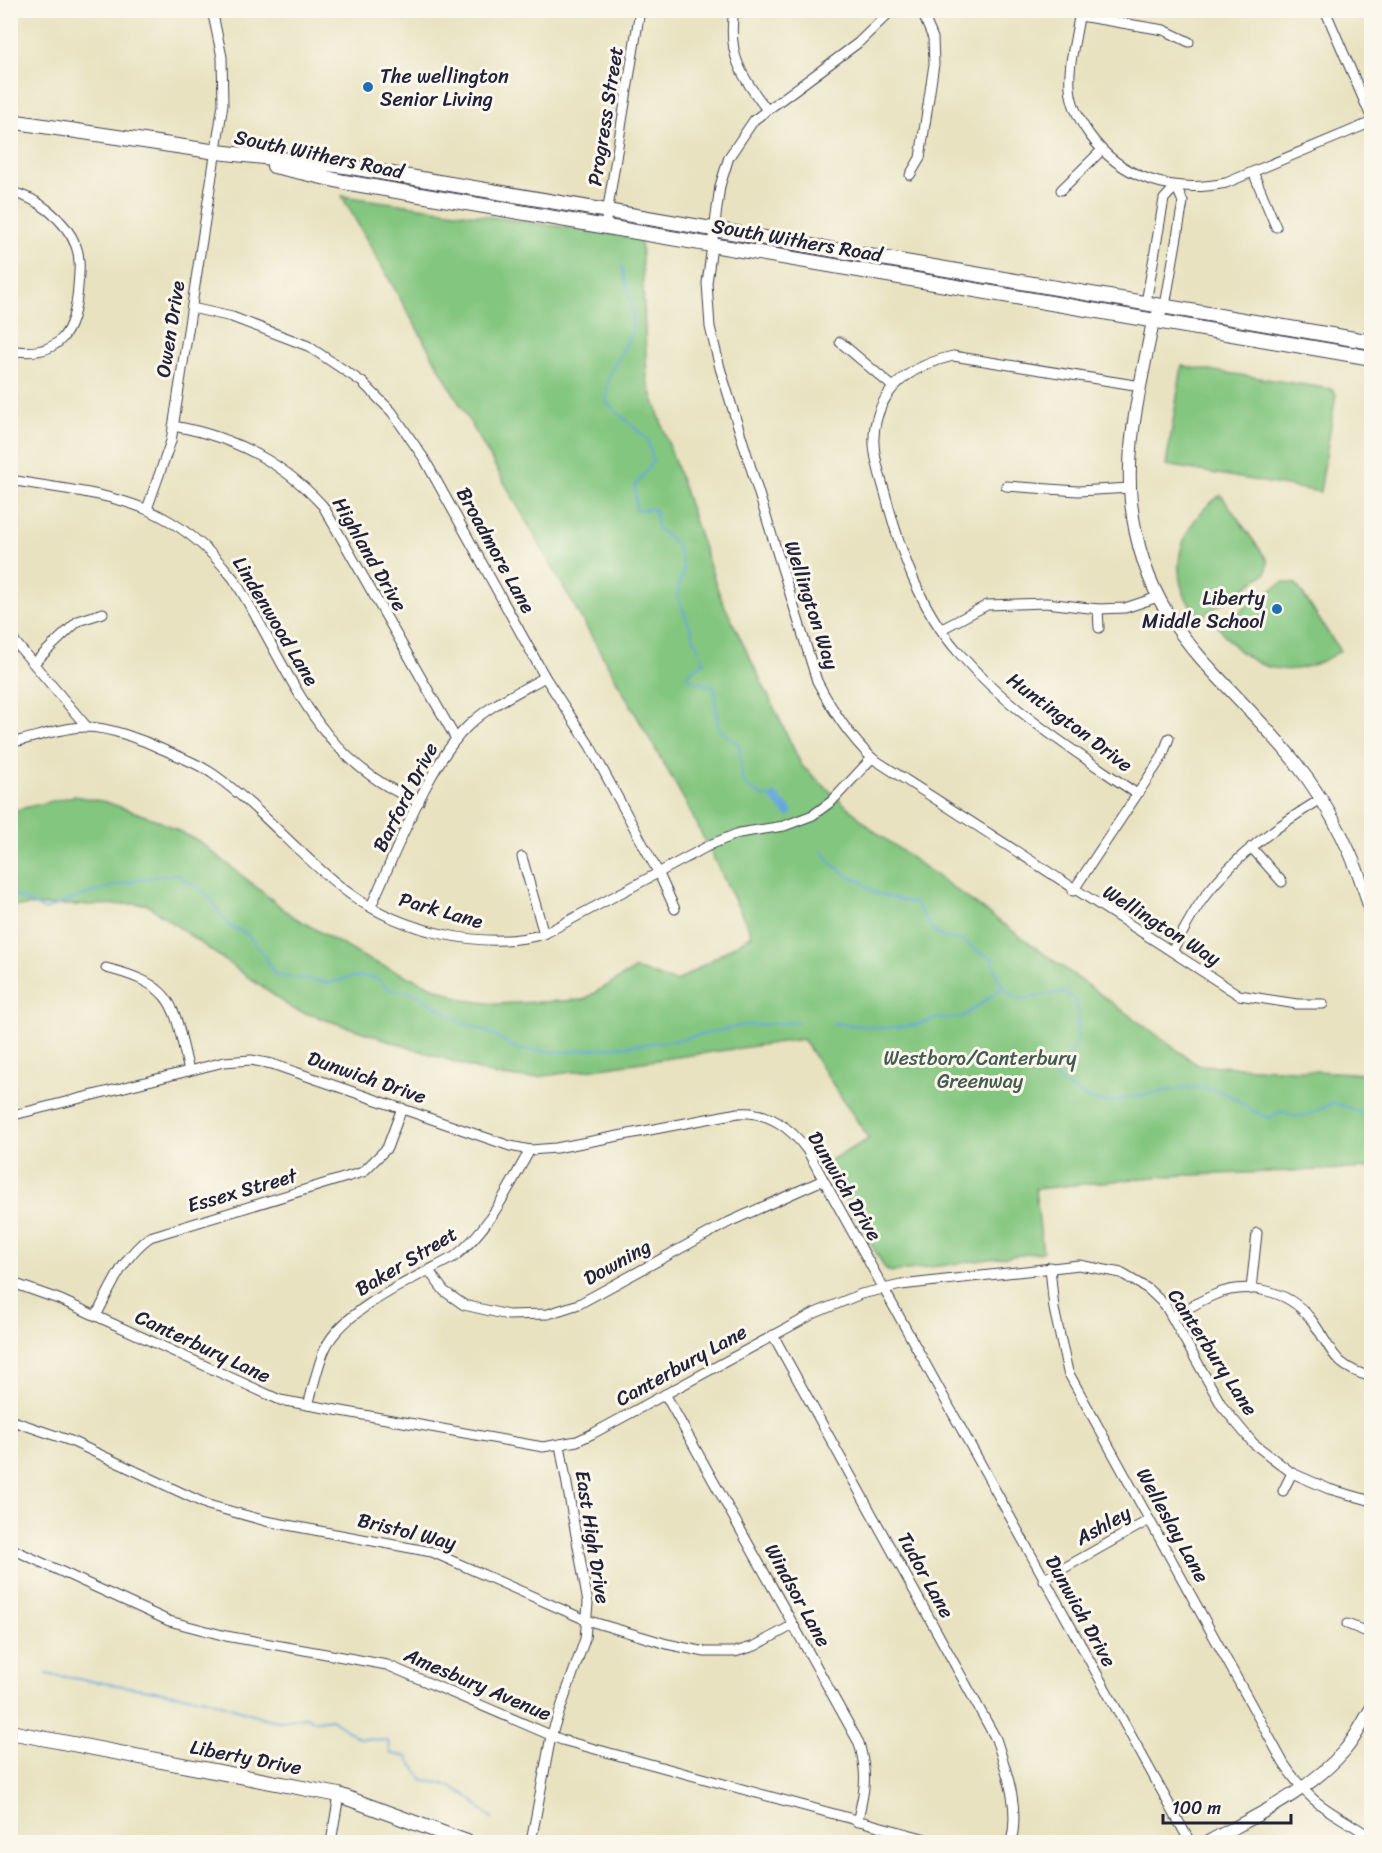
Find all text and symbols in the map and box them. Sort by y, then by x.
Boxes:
street label: Progress Street [577,44,634,188]
place label: The wellington Senior Living [380,59,509,117]
marker: The wellington Senior Living [361,80,375,94]
street label: South Withers Road [231,119,408,190]
street label: South Withers Road [709,208,886,273]
street label: Owen Drive [146,278,195,380]
street label: Broadmore Lane [446,480,545,620]
street label: Highland Drive [322,490,417,618]
street label: Wellington Way [774,536,849,675]
street label: Lindenwood Lane [223,549,329,693]
place label: Liberty Middle School [1142,581,1266,639]
marker: Liberty Middle School [1270,602,1284,616]
street label: Huntington Drive [999,663,1140,782]
street label: Barford Drive [363,736,448,858]
street label: Wellington Way [1096,875,1228,976]
street label: Park Lane [395,882,487,939]
street label: Dunwich Drive [303,1041,431,1114]
park label: Westboro/Canterbury Greenway [883,1041,1077,1099]
street label: Dunwich Drive [798,1124,891,1248]
street label: Essex Street [183,1158,302,1223]
street label: Baker Street [348,1217,465,1306]
street label: Downing [577,1229,658,1295]
street label: Canterbury Lane [1158,1281,1267,1423]
street label: Canterbury Lane [129,1300,276,1393]
street label: Canterbury Lane [609,1315,754,1416]
street label: Welleslay Lane [1126,1461,1219,1589]
street label: East High Drive [565,1468,620,1606]
street label: Ashley [1068,1495,1138,1556]
street label: Bristol Way [354,1502,460,1561]
street label: Tudor Lane [887,1525,964,1625]
street label: Windsor Lane [755,1537,841,1654]
street label: Dunwich Drive [1035,1549,1126,1674]
street label: Amesbury Avenue [398,1637,557,1731]
street label: Liberty Drive [187,1730,305,1785]
scale bar [1163,1787,1290,1825]
text: 100 m [1172,1792,1221,1824]

